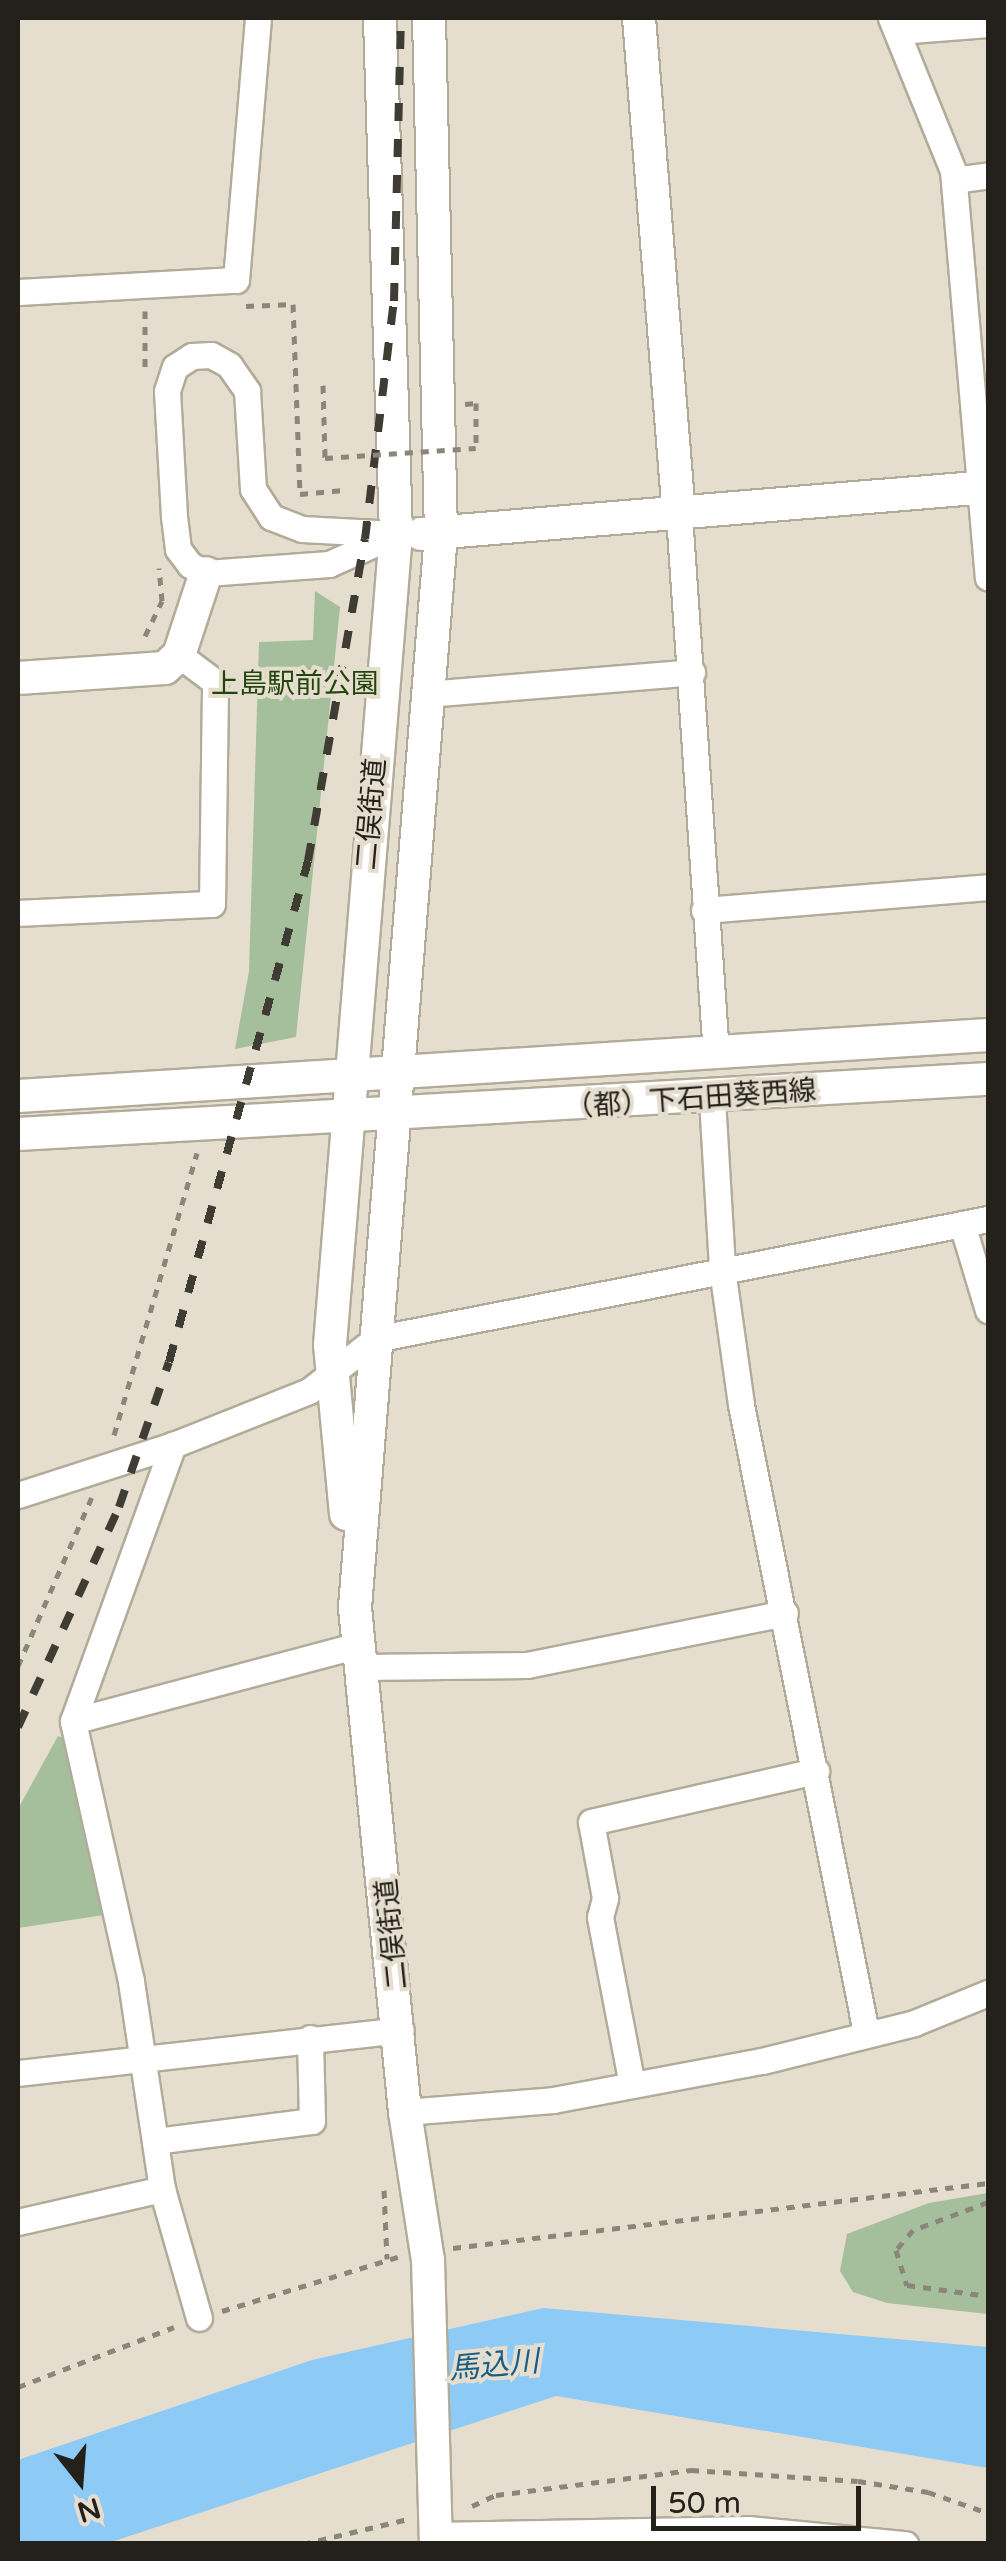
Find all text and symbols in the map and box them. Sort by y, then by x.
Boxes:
park label: 上島駅前公園 [211,667,379,701]
street label: 二俣街道 [349,757,393,871]
street label: （都）下石田葵西線 [564,1073,818,1125]
street label: 二俣街道 [369,1877,415,1991]
water label: 馬込川 [448,2344,540,2388]
north arrow [30,2431,130,2531]
scale bar [656,2466,866,2528]
text: 50 m [668,2485,741,2522]
text: N [73,2490,104,2529]

